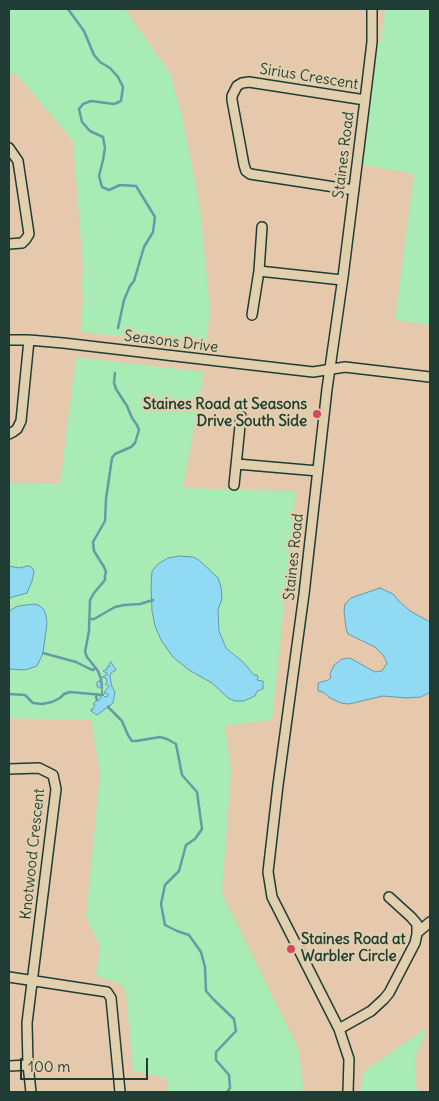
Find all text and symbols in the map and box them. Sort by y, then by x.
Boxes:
street label: Sirius Crescent [258,60,360,94]
street label: Staines Road [330,111,358,199]
street label: Seasons Drive [123,327,219,357]
place label: Staines Road at Seasons Drive South Side [143,396,307,431]
marker: Staines Road at Seasons Drive South Side [311,408,323,420]
street label: Staines Road [280,513,308,601]
street label: Knotwood Crescent [17,788,49,920]
place label: Staines Road at Warbler Circle [301,931,406,966]
marker: Staines Road at Warbler Circle [285,943,297,955]
scale bar [22,1048,150,1080]
text: 100 m [28,1057,70,1076]

